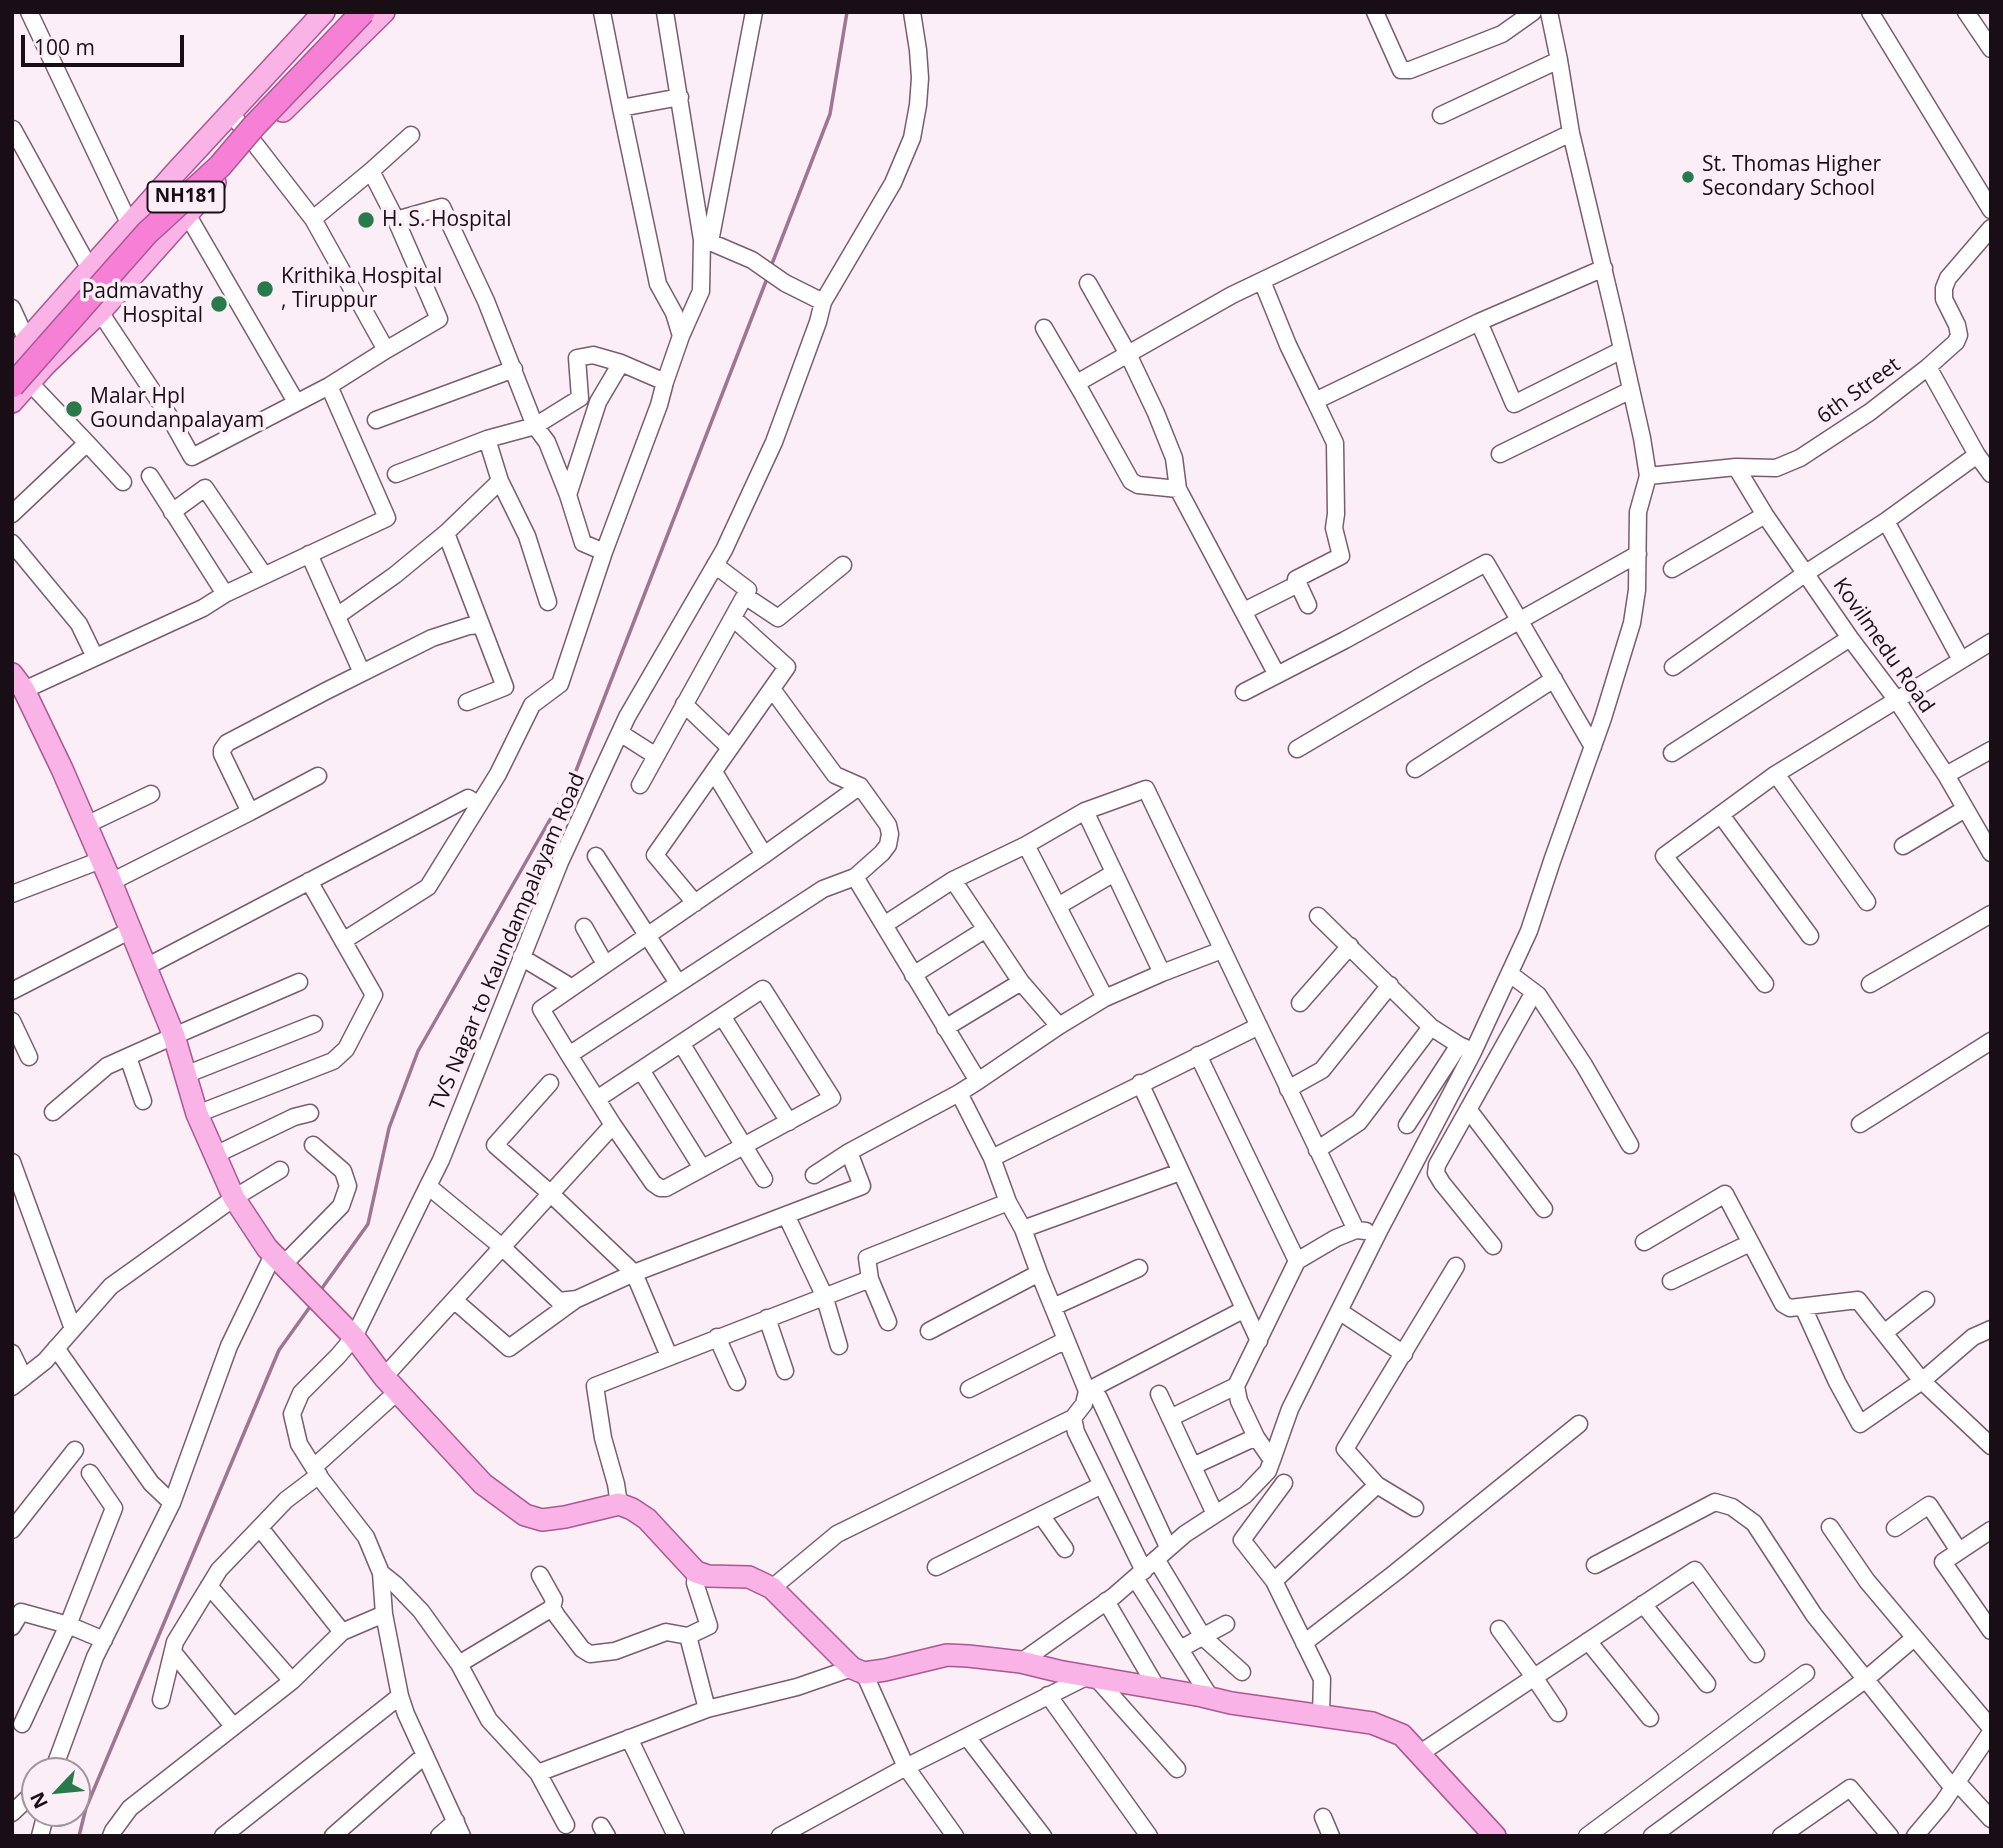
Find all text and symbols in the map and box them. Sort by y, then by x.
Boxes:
scale bar [24,21,187,65]
text: 100 m [34,33,95,61]
place label: St. Thomas Higher Secondary School [1702,152,1881,202]
marker: St. Thomas Higher Secondary School [1680,169,1696,185]
road number: NH181 [148,182,224,212]
place label: H. S. Hospital [382,207,512,233]
marker: H. S. Hospital [356,210,376,230]
place label: Krithika Hospital , Tiruppur [281,264,442,314]
place label: Padmavathy Hospital [82,279,203,329]
marker: Krithika Hospital , Tiruppur [255,279,275,299]
marker: Padmavathy Hospital [209,294,229,314]
street label: 6th Street [1813,352,1905,430]
place label: Malar Hpl Goundanpalayam [90,384,264,434]
marker: Malar Hpl Goundanpalayam [64,399,84,419]
street label: Kovilmedu Road [1827,574,1939,718]
street label: TVS Nagar to Kaundampalayam Road [425,769,591,1115]
north arrow [21,1757,91,1827]
text: N [24,1788,54,1813]

